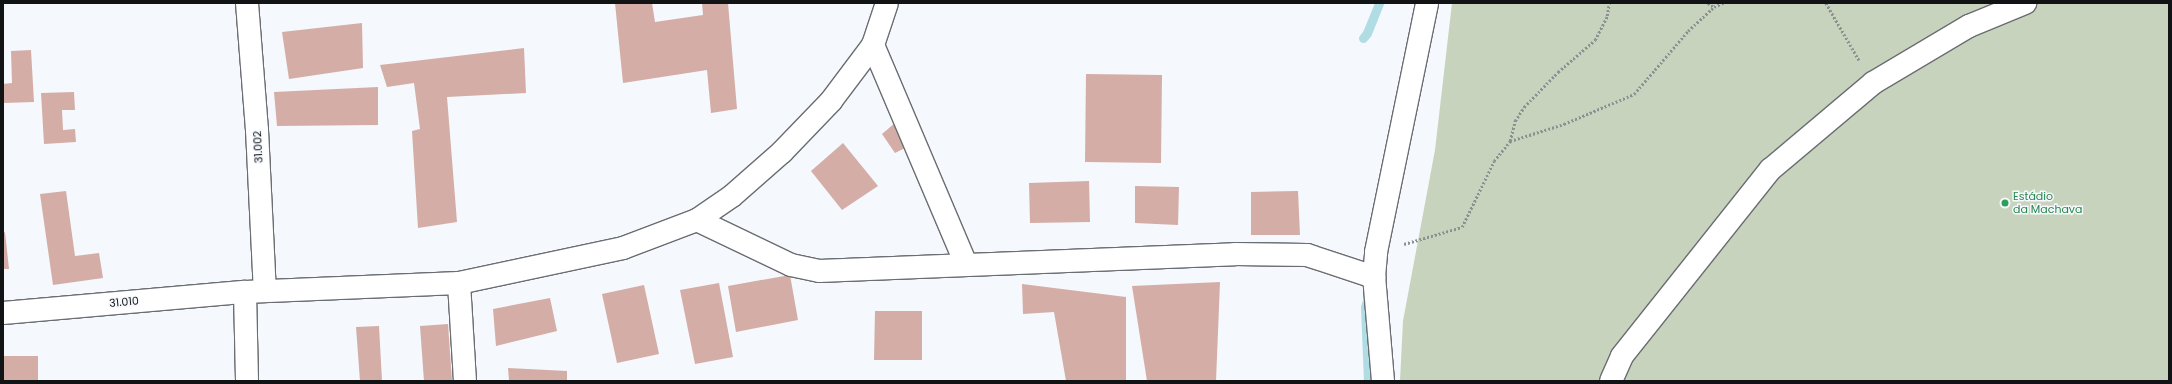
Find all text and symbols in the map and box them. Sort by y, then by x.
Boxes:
street label: 31.002 [251,130,265,164]
place label: Estádio da Machava [2013,190,2082,216]
marker: Estádio da Machava [2000,198,2010,208]
street label: 31.010 [109,294,139,310]

